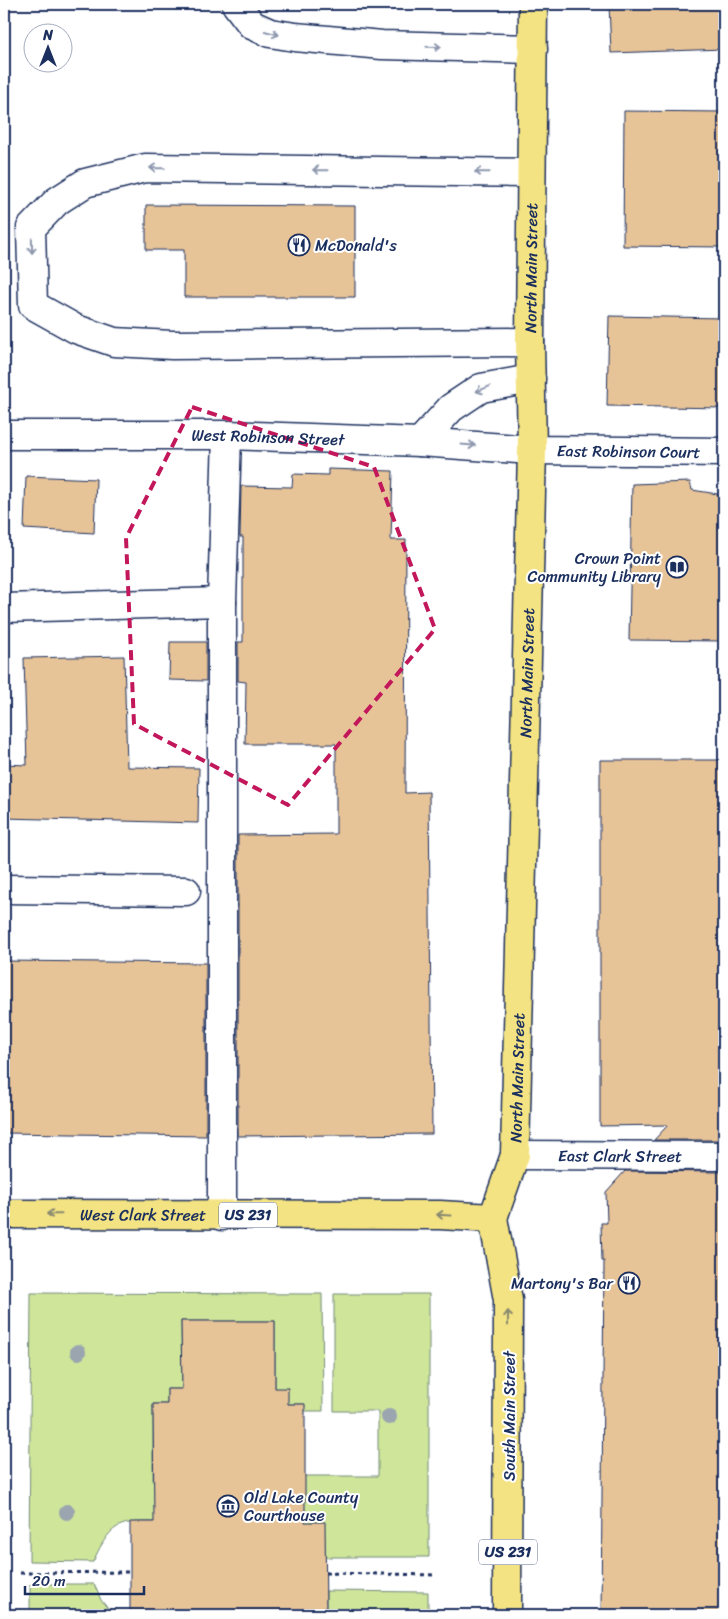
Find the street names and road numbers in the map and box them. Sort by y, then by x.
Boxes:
street label: North Main Street [516,203,546,333]
street label: West Robinson Street [192,420,345,454]
street label: East Robinson Court [557,436,701,466]
street label: North Main Street [511,608,543,738]
street label: North Main Street [501,1012,533,1143]
street label: East Clark Street [558,1141,682,1170]
street label: West Clark Street [80,1200,206,1229]
road number: US 231 [219,1202,277,1228]
street label: South Main Street [495,1351,524,1481]
road number: US 231 [479,1540,537,1564]

